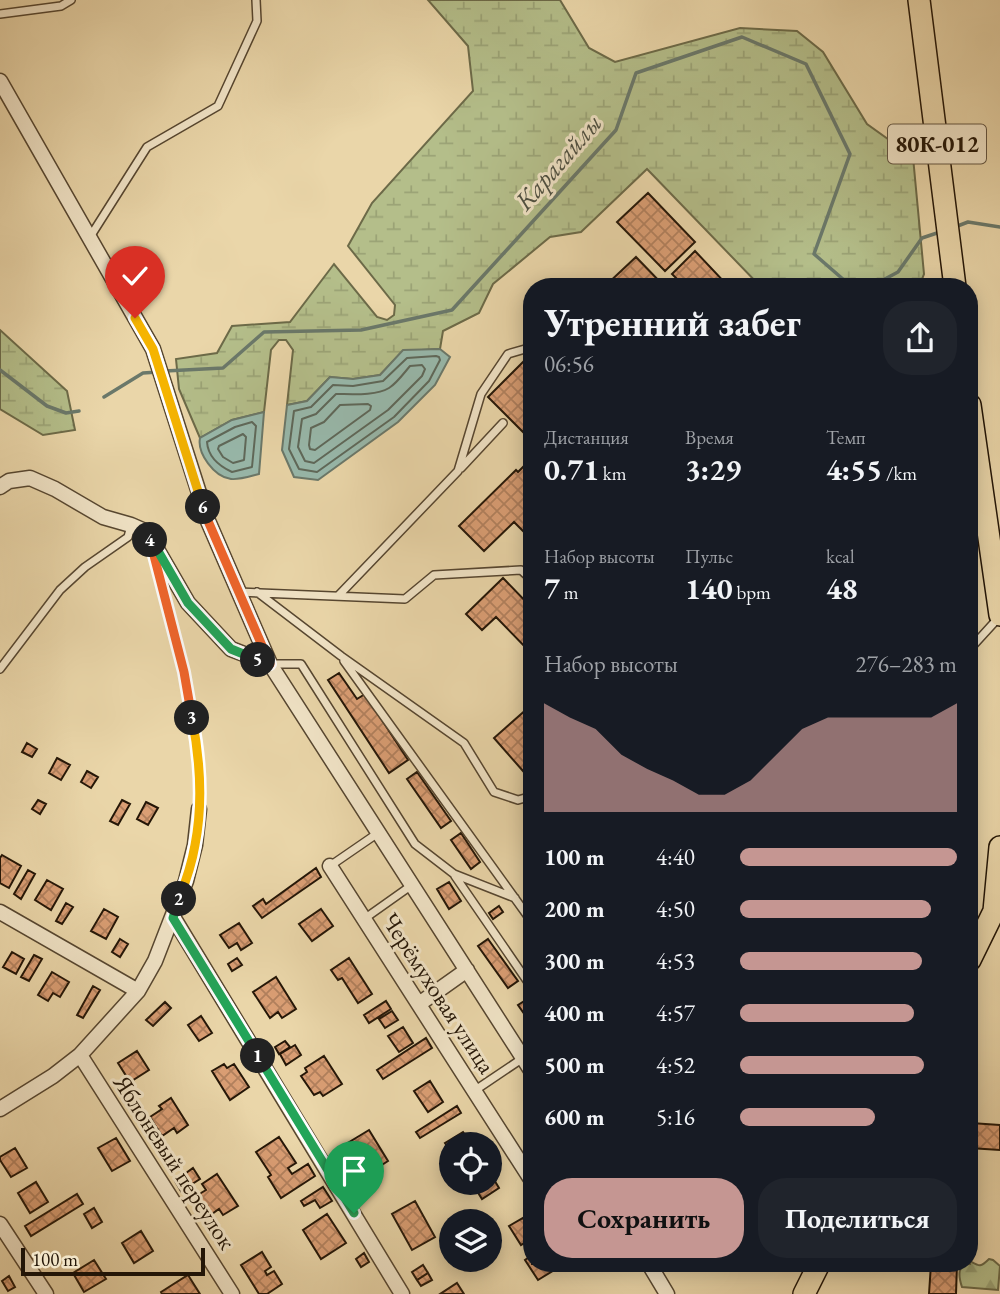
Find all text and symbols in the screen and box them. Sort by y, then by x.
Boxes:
water label: Карагайлы [506,107,609,218]
road number: 80К-012 [888,125,986,164]
pin [105,246,165,318]
icon: check [116,257,154,295]
text: Утренний забег [544,298,801,347]
button: share [883,301,957,375]
text: 06:56 [544,349,594,379]
text: Дистанция [544,425,629,450]
text: Время [685,425,734,450]
text: Темп [826,425,866,450]
text: 0.71 [544,450,599,489]
text: 3:29 [685,450,741,489]
text: 4:55 [826,450,882,489]
text: km [599,461,627,486]
text: /km [882,461,917,486]
pin: 6 [186,490,220,524]
text: 6 [197,494,208,519]
pin: 4 [132,522,168,558]
text: 4 [144,527,155,552]
text: Набор высоты [544,544,655,569]
text: Пульс [685,544,733,569]
text: kcal [826,544,855,569]
text: 7 [544,569,560,608]
text: 140 [685,569,733,608]
text: 48 [826,569,858,608]
text: m [560,580,578,605]
text: bpm [733,580,771,605]
pin: 5 [240,642,276,678]
text: 5 [252,647,263,672]
text: Набор высоты [544,649,678,679]
text: 276–283 m [856,649,957,679]
pin: 3 [174,700,210,736]
text: 3 [186,705,197,730]
text: 100 m [544,842,605,872]
text: 4:40 [656,842,695,872]
pin: 2 [162,881,196,916]
text: 2 [173,886,184,911]
text: 200 m [544,894,605,924]
text: 4:50 [656,894,695,924]
street label: Черёмуховая улица [375,907,503,1080]
text: 300 m [544,946,605,976]
text: 4:53 [656,946,695,976]
text: 400 m [544,998,605,1028]
text: 4:57 [656,998,695,1028]
pin: 1 [240,1038,276,1074]
text: 1 [252,1043,263,1068]
text: 500 m [544,1050,605,1080]
text: 4:52 [656,1050,695,1080]
street label: Яблоневый переулок [106,1068,243,1256]
text: 600 m [544,1102,605,1132]
text: 5:16 [656,1102,695,1132]
map controls [439,1132,502,1272]
button: locate [439,1132,502,1195]
pin [324,1141,384,1213]
icon: arrive [335,1152,373,1190]
button: Сохранить [544,1178,744,1258]
button: Поделиться [758,1178,957,1258]
button: layers [439,1209,502,1272]
scale bar [21,1245,205,1277]
text: 100 m [32,1247,78,1272]

